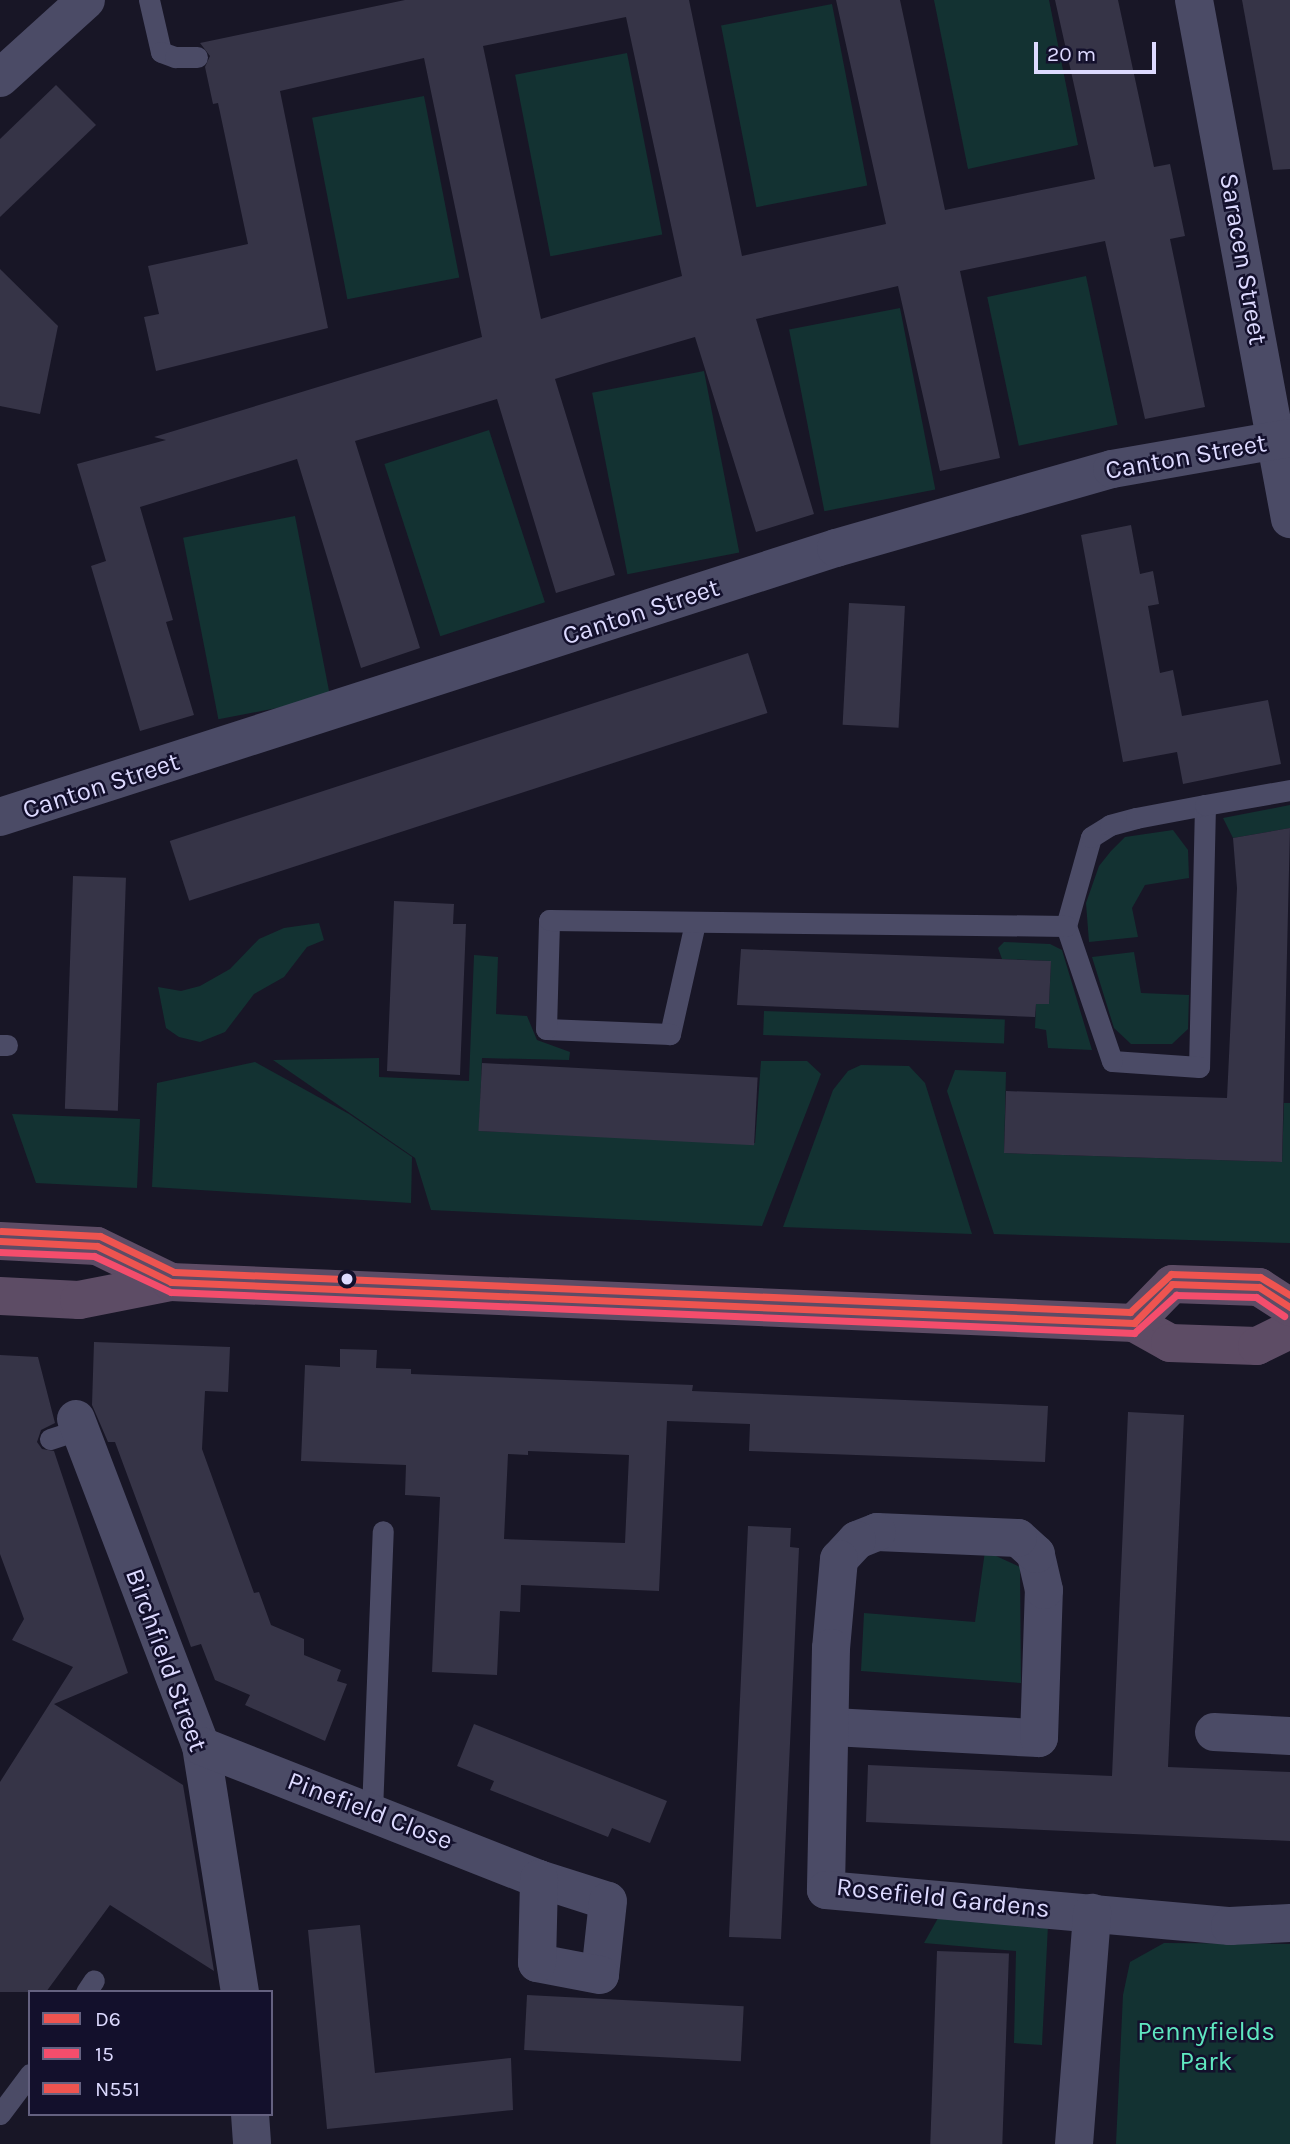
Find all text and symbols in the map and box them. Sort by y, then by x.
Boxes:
scale bar [1038,28,1160,72]
text: 20 m [1047,42,1096,66]
street label: Saracen Street [1213,171,1273,347]
street label: Canton Street [1103,427,1269,487]
street label: Canton Street [559,572,723,652]
street label: Canton Street [19,746,183,826]
unlabelled marker [340,1272,354,1286]
street label: Birchfield Street [118,1564,214,1756]
street label: Pinefield Close [283,1765,457,1857]
street label: Rosefield Gardens [835,1871,1051,1925]
legend [28,1990,273,2116]
text: D6 [95,2007,121,2031]
park label: Pennyfields Park [1137,2016,1275,2078]
text: 15 [95,2042,114,2066]
text: N551 [95,2077,140,2101]

